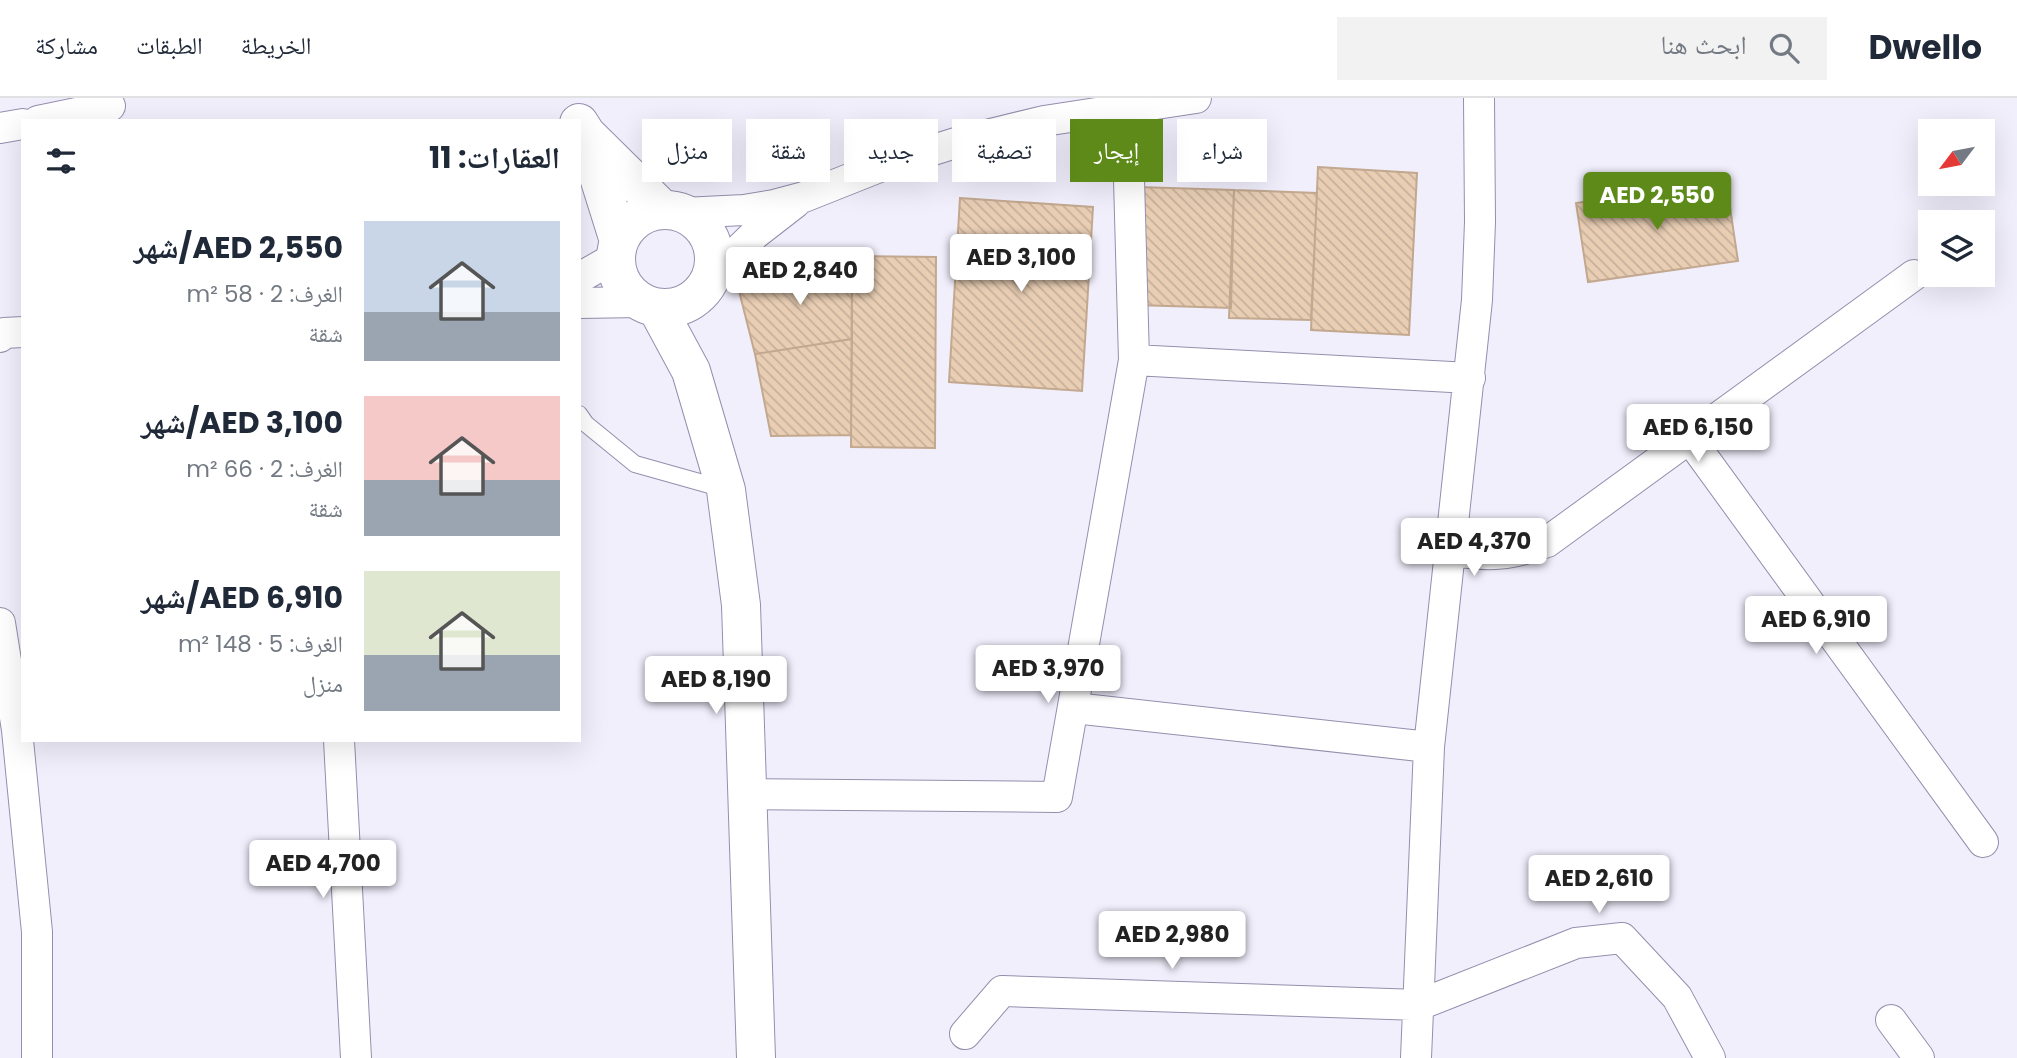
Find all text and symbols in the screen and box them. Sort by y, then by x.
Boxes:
search box [1337,17,1827,80]
text: Dwello [1869,24,1982,71]
text: ابحث هنا [1660,27,1747,63]
text: مشاركة [35,29,98,62]
text: الطبقات [136,29,203,62]
text: الخريطة [241,29,311,62]
icon: search [1765,29,1803,67]
chip: منزل [642,119,732,182]
chip: شقة [746,119,830,182]
chip: جديد [844,119,938,182]
chip: تصفية [952,119,1056,182]
chip: إيجار [1070,119,1163,182]
chip: شراء [1177,119,1267,182]
north arrow [1918,119,1995,196]
map controls [1918,119,1995,287]
text: العقارات: 11 [429,136,560,179]
icon: filters [42,142,80,180]
pin: AED 2,550 [1577,172,1737,232]
text: AED 2,550 [1599,179,1715,211]
button: layers [1918,210,1995,287]
text: AED 2,550/شهر [134,226,343,269]
pin: AED 3,100 [941,234,1101,294]
text: AED 3,100 [966,241,1076,273]
pin: AED 2,840 [720,248,880,307]
icon: home [420,249,504,333]
text: AED 2,840 [742,254,858,286]
text: الغرف: 2 · 58 m² [186,278,343,310]
text: شقة [309,318,343,350]
text: AED 3,100/شهر [141,401,343,444]
pin: AED 6,150 [1618,404,1778,464]
text: AED 6,150 [1643,411,1753,443]
icon: home [420,424,504,508]
text: الغرف: 2 · 66 m² [186,453,343,485]
text: شقة [309,493,343,525]
pin: AED 4,370 [1394,518,1554,578]
text: AED 4,370 [1417,525,1531,557]
text: AED 6,910/شهر [141,576,343,619]
pin: AED 6,910 [1736,596,1896,656]
icon: home [420,599,504,683]
text: AED 6,910 [1761,603,1871,635]
text: الغرف: 5 · 148 m² [178,628,343,660]
pin: AED 3,970 [968,646,1128,705]
text: AED 3,970 [992,652,1104,684]
pin: AED 8,190 [636,656,796,716]
text: AED 8,190 [661,663,771,695]
text: منزل [303,668,343,700]
pin: AED 4,700 [243,840,403,900]
text: AED 4,700 [265,847,381,879]
pin: AED 2,610 [1519,856,1679,915]
text: AED 2,610 [1544,862,1654,894]
pin: AED 2,980 [1092,912,1252,971]
text: AED 2,980 [1115,918,1229,950]

